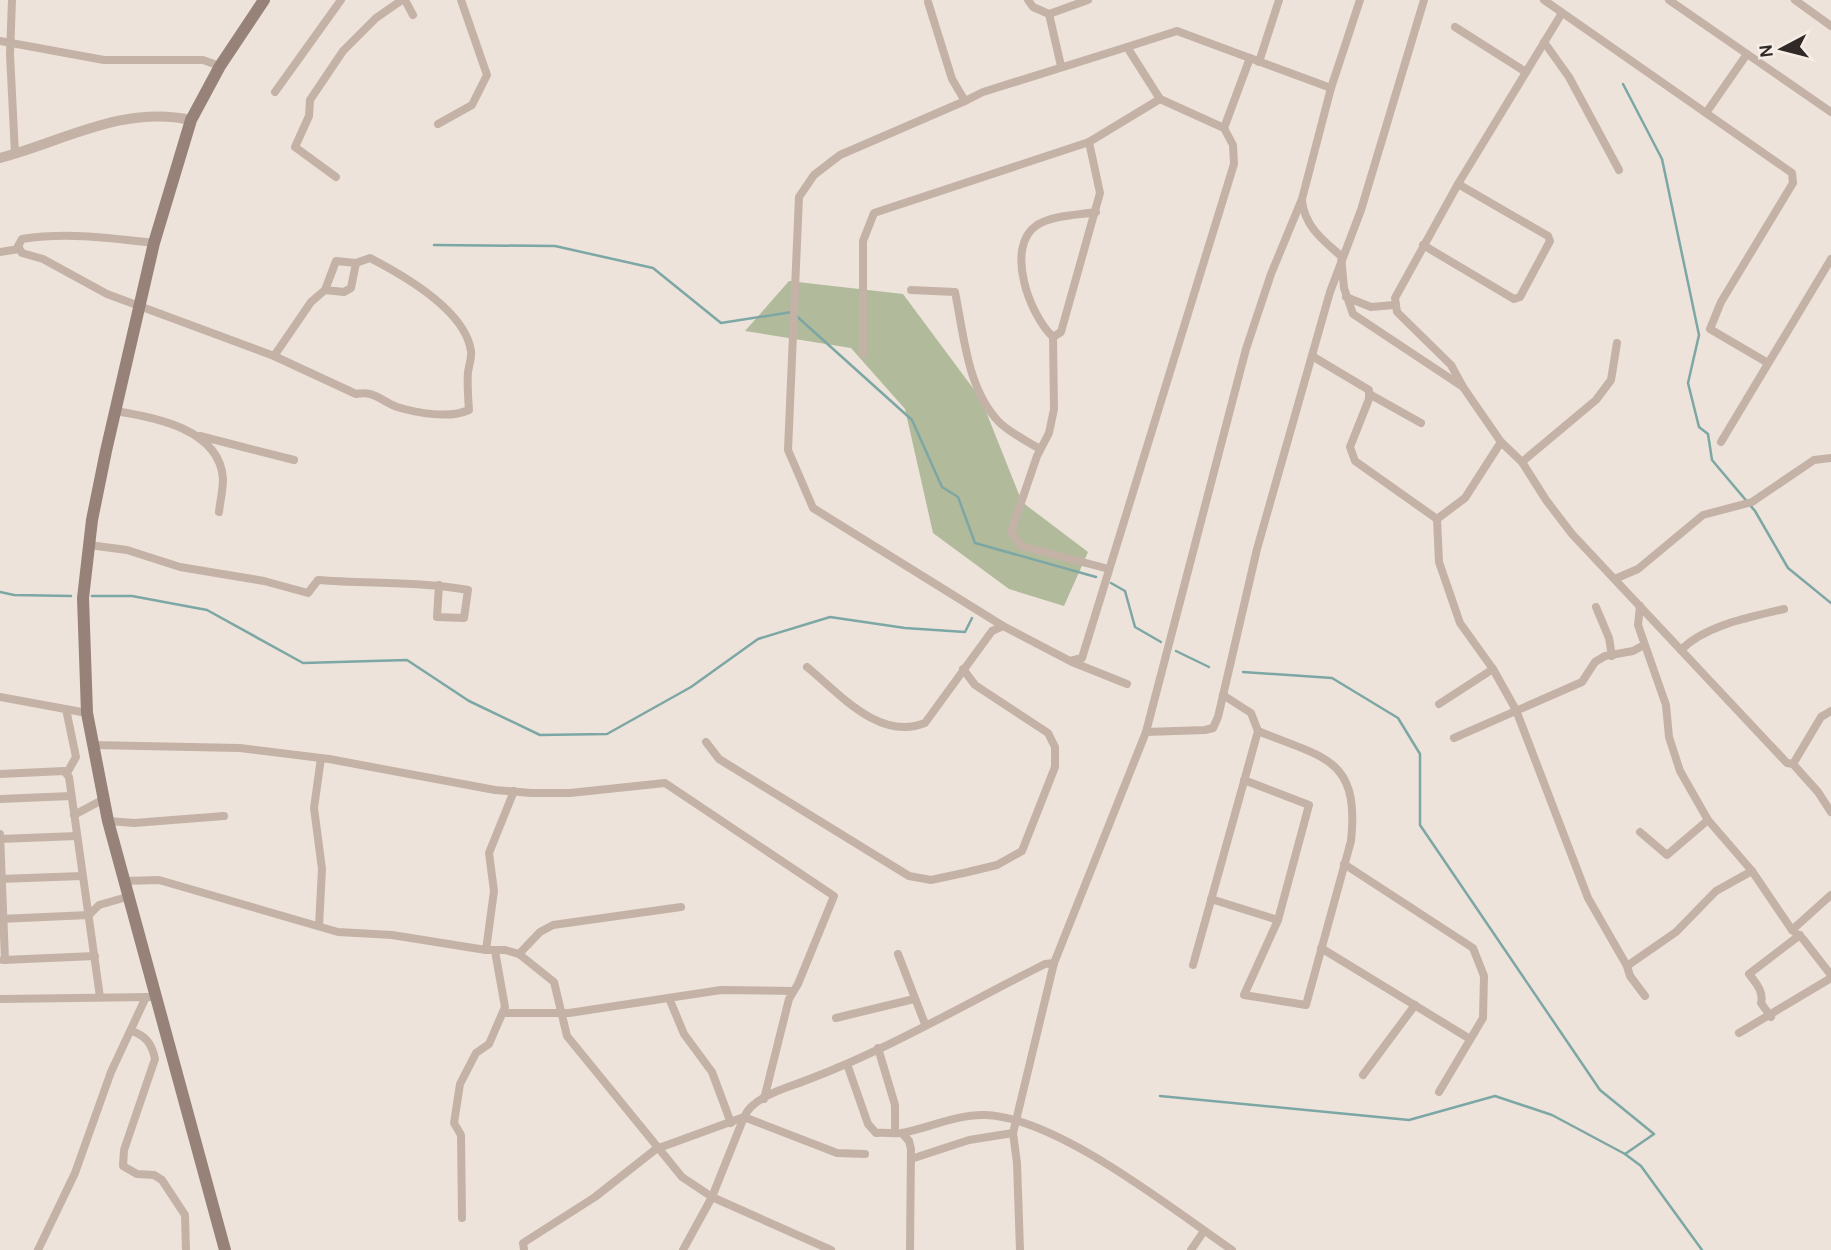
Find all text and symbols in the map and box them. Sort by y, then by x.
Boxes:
north arrow [1747,14,1817,84]
text: N [1754,43,1778,59]

